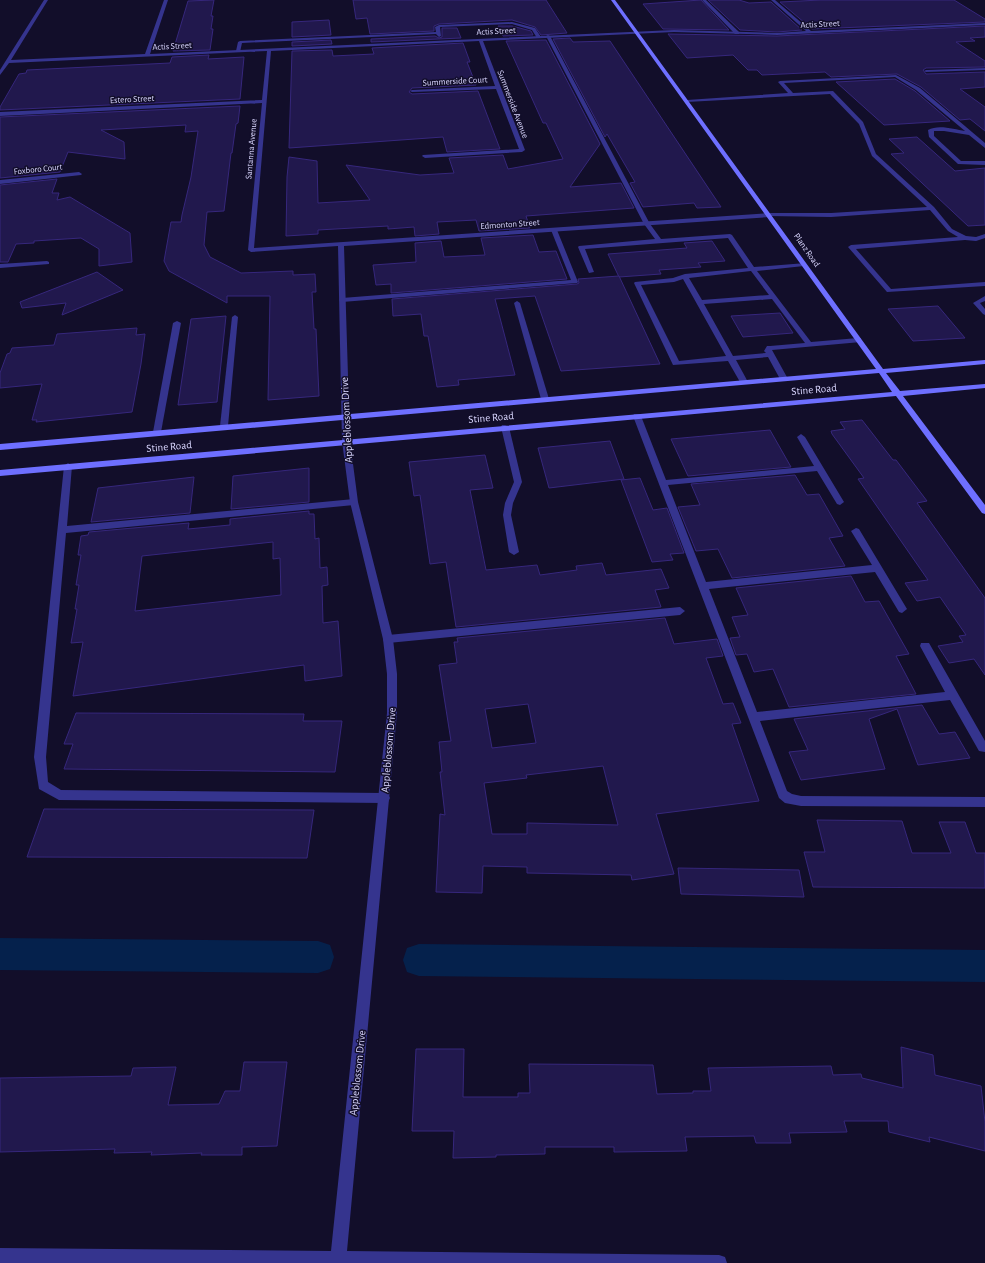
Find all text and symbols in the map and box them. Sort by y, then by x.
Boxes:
street label: Actis Street [800,19,840,30]
street label: Actis Street [476,26,516,37]
street label: Actis Street [152,41,192,52]
street label: Summerside Avenue [495,69,530,139]
street label: Summerside Court [422,75,488,88]
street label: Estero Street [110,94,155,105]
street label: Santanna Avenue [244,118,259,180]
street label: Foxboro Court [13,162,63,177]
street label: Edmonton Street [480,218,540,231]
street label: Planz Road [792,232,822,269]
street label: Appleblossom Drive [339,377,354,463]
street label: Stine Road [791,382,838,397]
street label: Stine Road [468,410,515,425]
street label: Stine Road [146,439,193,454]
street label: Appleblossom Drive [379,707,398,793]
street label: Appleblossom Drive [348,1030,367,1116]

